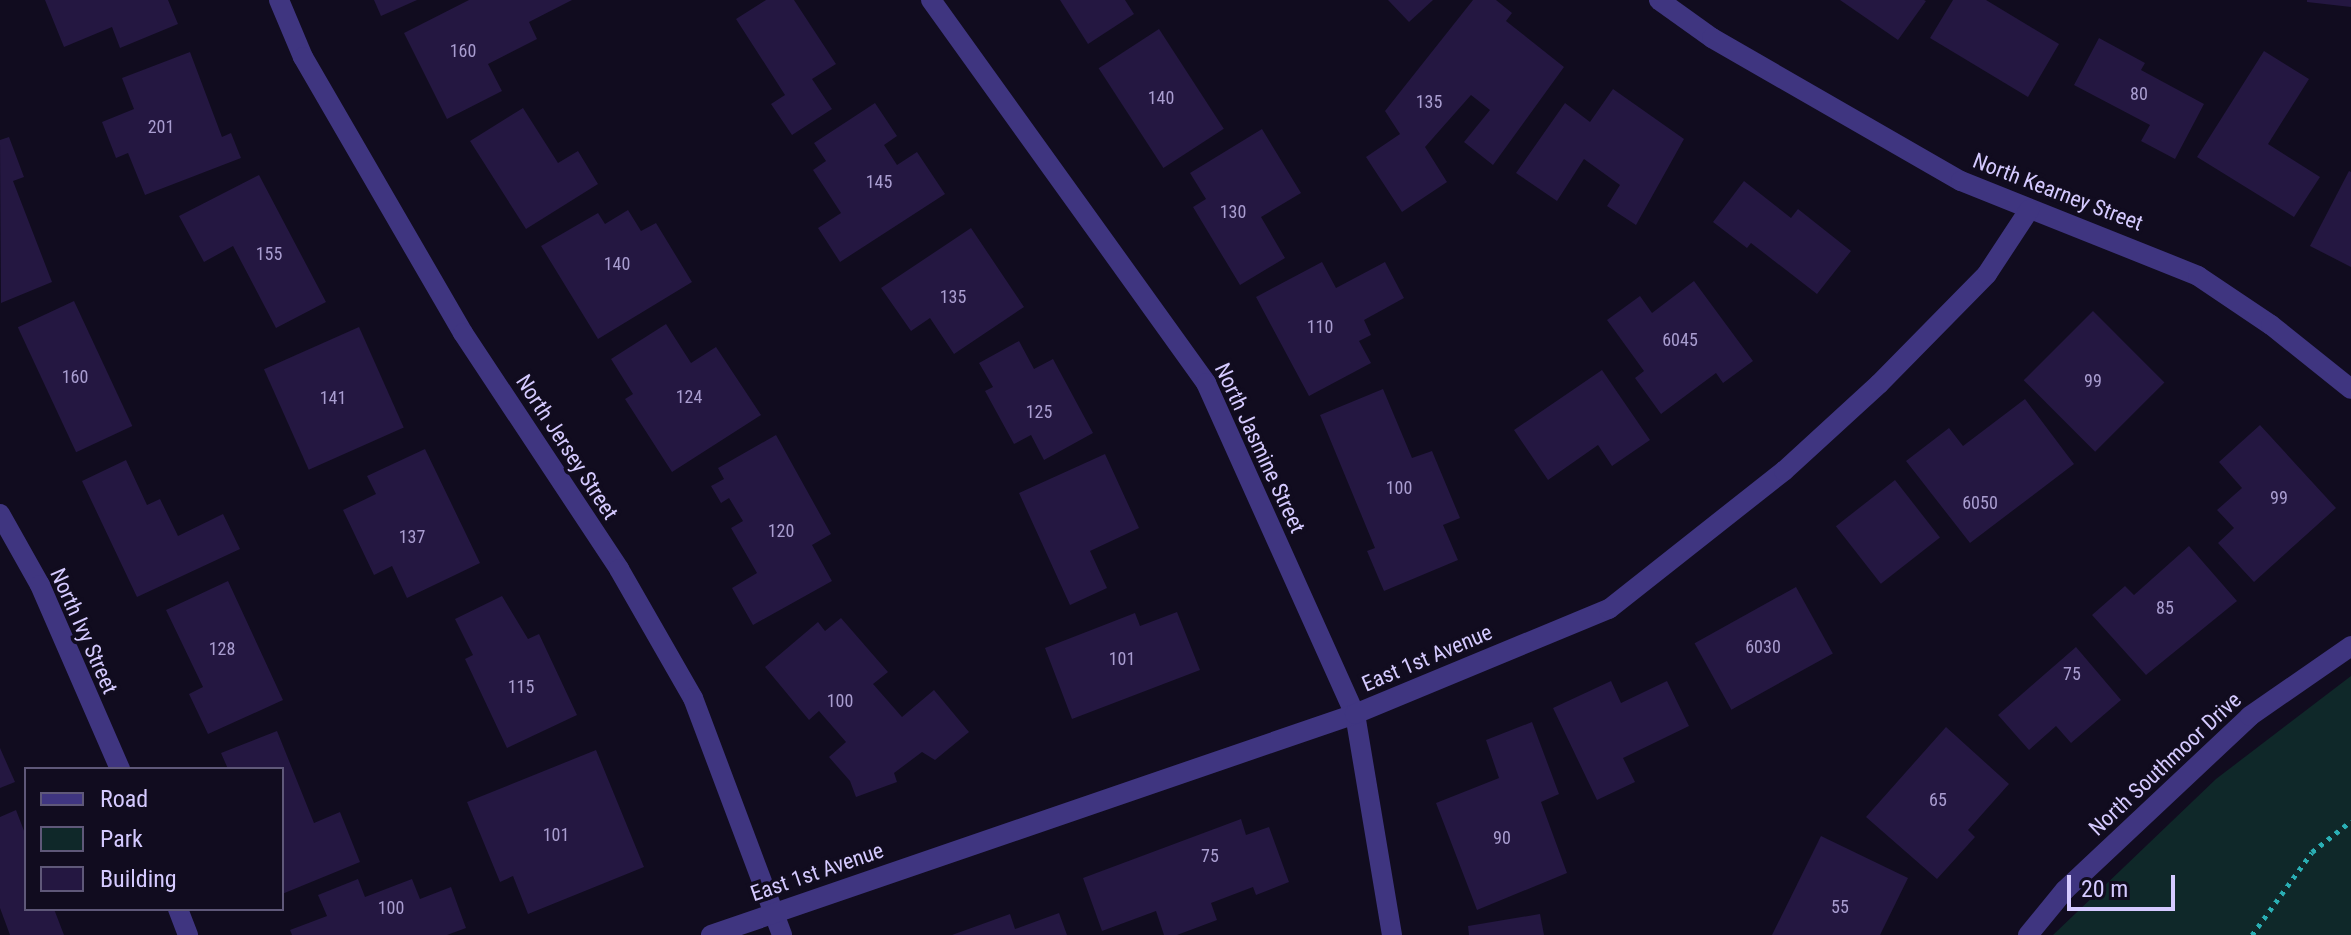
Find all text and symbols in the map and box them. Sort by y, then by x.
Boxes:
house number: 160 [450,40,476,62]
house number: 80 [2130,83,2148,105]
house number: 140 [1148,87,1174,109]
house number: 135 [1416,91,1442,113]
house number: 201 [148,116,174,138]
street label: North Kearney Street [1969,147,2147,237]
house number: 145 [866,171,892,193]
house number: 130 [1220,201,1246,223]
house number: 155 [256,243,282,265]
house number: 140 [604,253,630,275]
house number: 135 [940,286,966,308]
house number: 110 [1307,316,1333,338]
house number: 6045 [1662,329,1698,351]
street label: North Jasmine Street [1209,359,1311,537]
house number: 160 [62,366,88,388]
street label: North Jersey Street [510,369,624,525]
house number: 99 [2084,370,2102,392]
house number: 124 [676,386,702,408]
house number: 141 [320,387,346,409]
house number: 125 [1026,401,1052,423]
house number: 100 [1386,477,1412,499]
house number: 99 [2270,487,2288,509]
house number: 6050 [1962,492,1998,514]
house number: 120 [768,520,794,542]
house number: 137 [399,526,425,548]
street label: North Ivy Street [45,564,123,698]
house number: 85 [2156,597,2174,619]
street label: East 1st Avenue [1358,619,1496,697]
house number: 6030 [1745,636,1781,658]
house number: 128 [209,638,235,660]
house number: 101 [1109,648,1135,670]
house number: 75 [2063,663,2081,685]
house number: 115 [508,676,534,698]
street label: North Southmoor Drive [2083,687,2247,841]
house number: 100 [827,690,853,712]
legend [24,767,284,911]
text: Road [100,785,148,813]
house number: 65 [1929,789,1947,811]
house number: 101 [543,824,569,846]
text: Park [100,825,143,853]
house number: 90 [1493,827,1511,849]
street label: East 1st Avenue [747,837,887,907]
house number: 75 [1201,845,1219,867]
scale bar [2071,859,2179,909]
text: Building [100,865,177,893]
text: 20 m [2081,875,2128,903]
house number: 55 [1831,896,1849,918]
house number: 100 [378,897,404,919]

